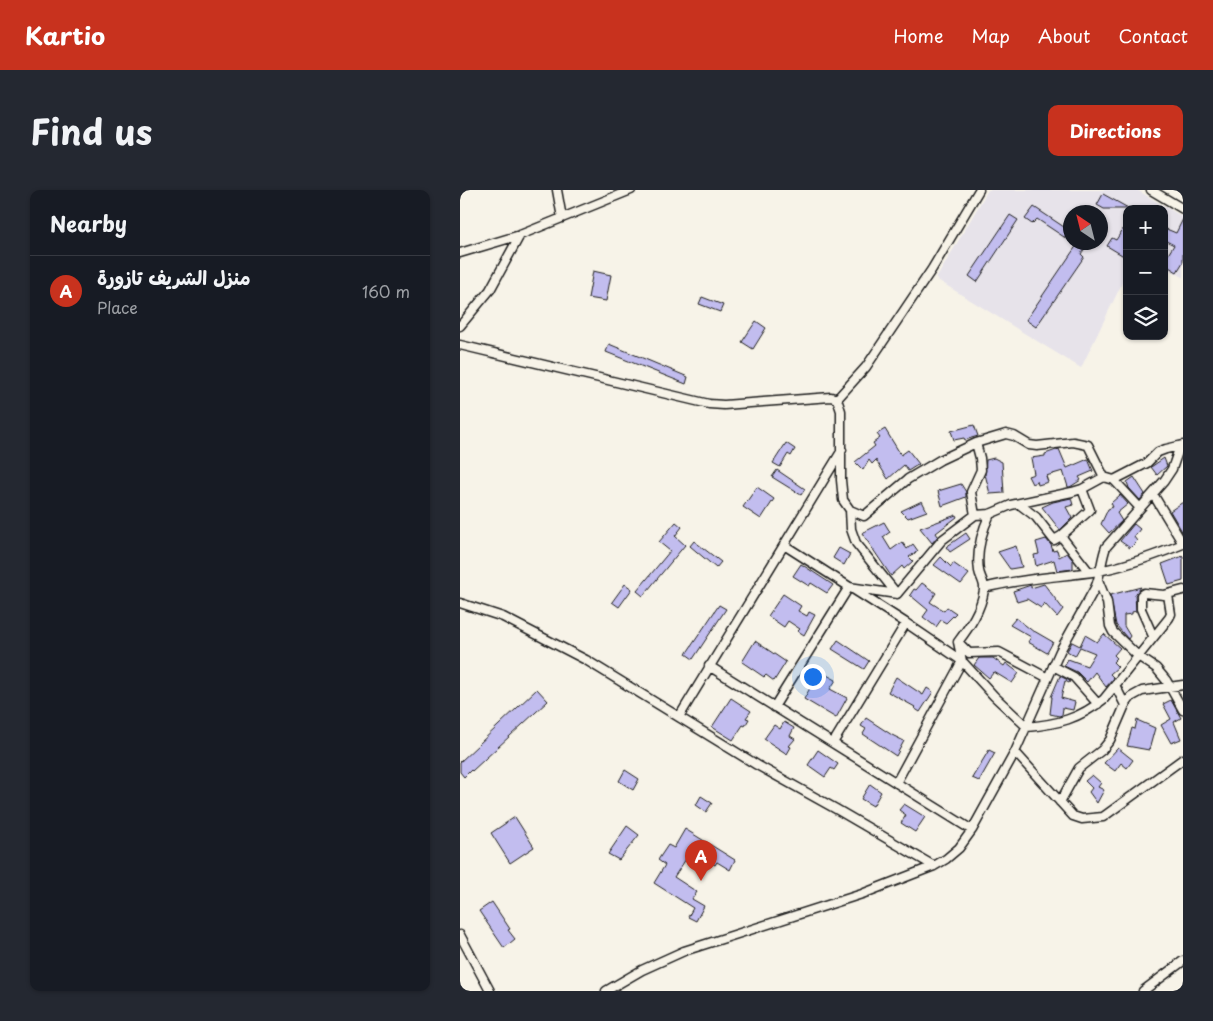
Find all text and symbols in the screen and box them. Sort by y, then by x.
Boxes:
text: Kartio [25,17,105,53]
text: Home [893,22,943,49]
text: Map [971,22,1010,49]
text: About [1038,22,1090,49]
text: Contact [1118,22,1188,49]
text: Find us [30,104,152,157]
button: Directions [1048,105,1183,156]
north arrow [1063,205,1108,250]
map controls [1123,205,1168,340]
button: + [1123,205,1168,250]
text: Nearby [50,207,127,239]
button: − [1123,250,1168,295]
text: منزل الشريف تازورة [97,263,250,291]
text: A [60,279,72,303]
text: 160 m [362,279,410,303]
text: Place [97,295,138,319]
button: layers [1123,295,1168,340]
your location [800,664,826,690]
pin: A [685,840,717,881]

